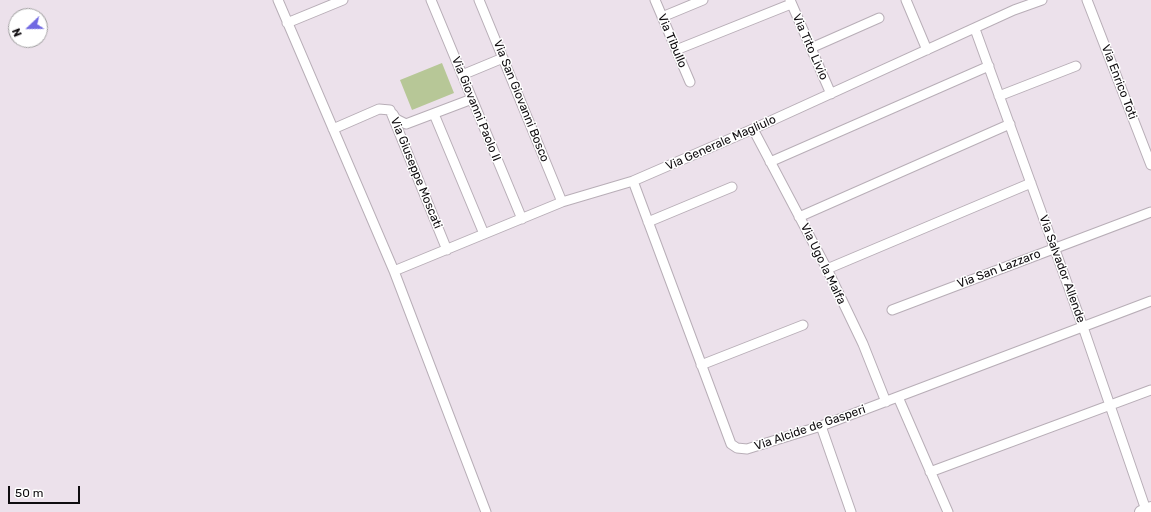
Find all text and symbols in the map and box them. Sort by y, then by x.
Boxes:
north arrow [8,8,48,48]
street label: Via Tibullo [654,12,690,70]
street label: Via Tito Livio [789,12,831,82]
text: N [10,26,25,38]
street label: Via San Giovanni Bosco [490,38,552,164]
street label: Via Enrico Toti [1098,43,1140,121]
street label: Via Giovanni Paolo II [448,54,504,164]
street label: Via Generale Magliulo [664,112,778,174]
street label: Via Giuseppe Moscati [387,115,445,231]
street label: Via Salvador Allende [1036,213,1088,325]
street label: Via Ugo la Malfa [797,221,849,307]
street label: Via San Lazzaro [955,246,1043,292]
street label: Via Alcide de Gasperi [753,402,867,454]
scale bar [10,478,82,504]
text: 50 m [15,486,43,500]

